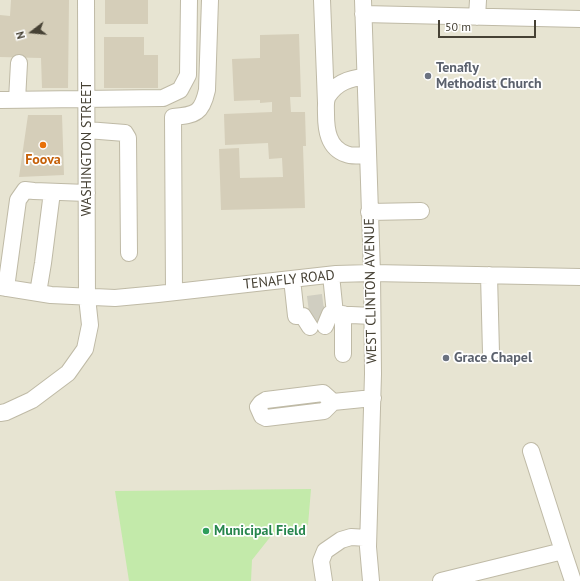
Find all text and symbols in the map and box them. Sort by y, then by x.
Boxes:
north arrow [12,12,52,52]
scale bar [440,12,538,38]
text: 50 m [445,19,471,34]
text: N [13,30,28,41]
place label: Tenafly Methodist Church [436,60,542,92]
marker: Tenafly Methodist Church [423,71,433,81]
street label: WASHINGTON STREET [79,82,95,216]
marker: Foova [38,140,48,150]
place label: Foova [25,152,61,168]
street label: WEST CLINTON AVENUE [361,218,381,364]
street label: TENAFLY ROAD [243,267,335,293]
place label: Grace Chapel [454,350,532,366]
marker: Grace Chapel [441,353,451,363]
place label: Municipal Field [214,523,306,539]
marker: Municipal Field [201,526,211,536]

